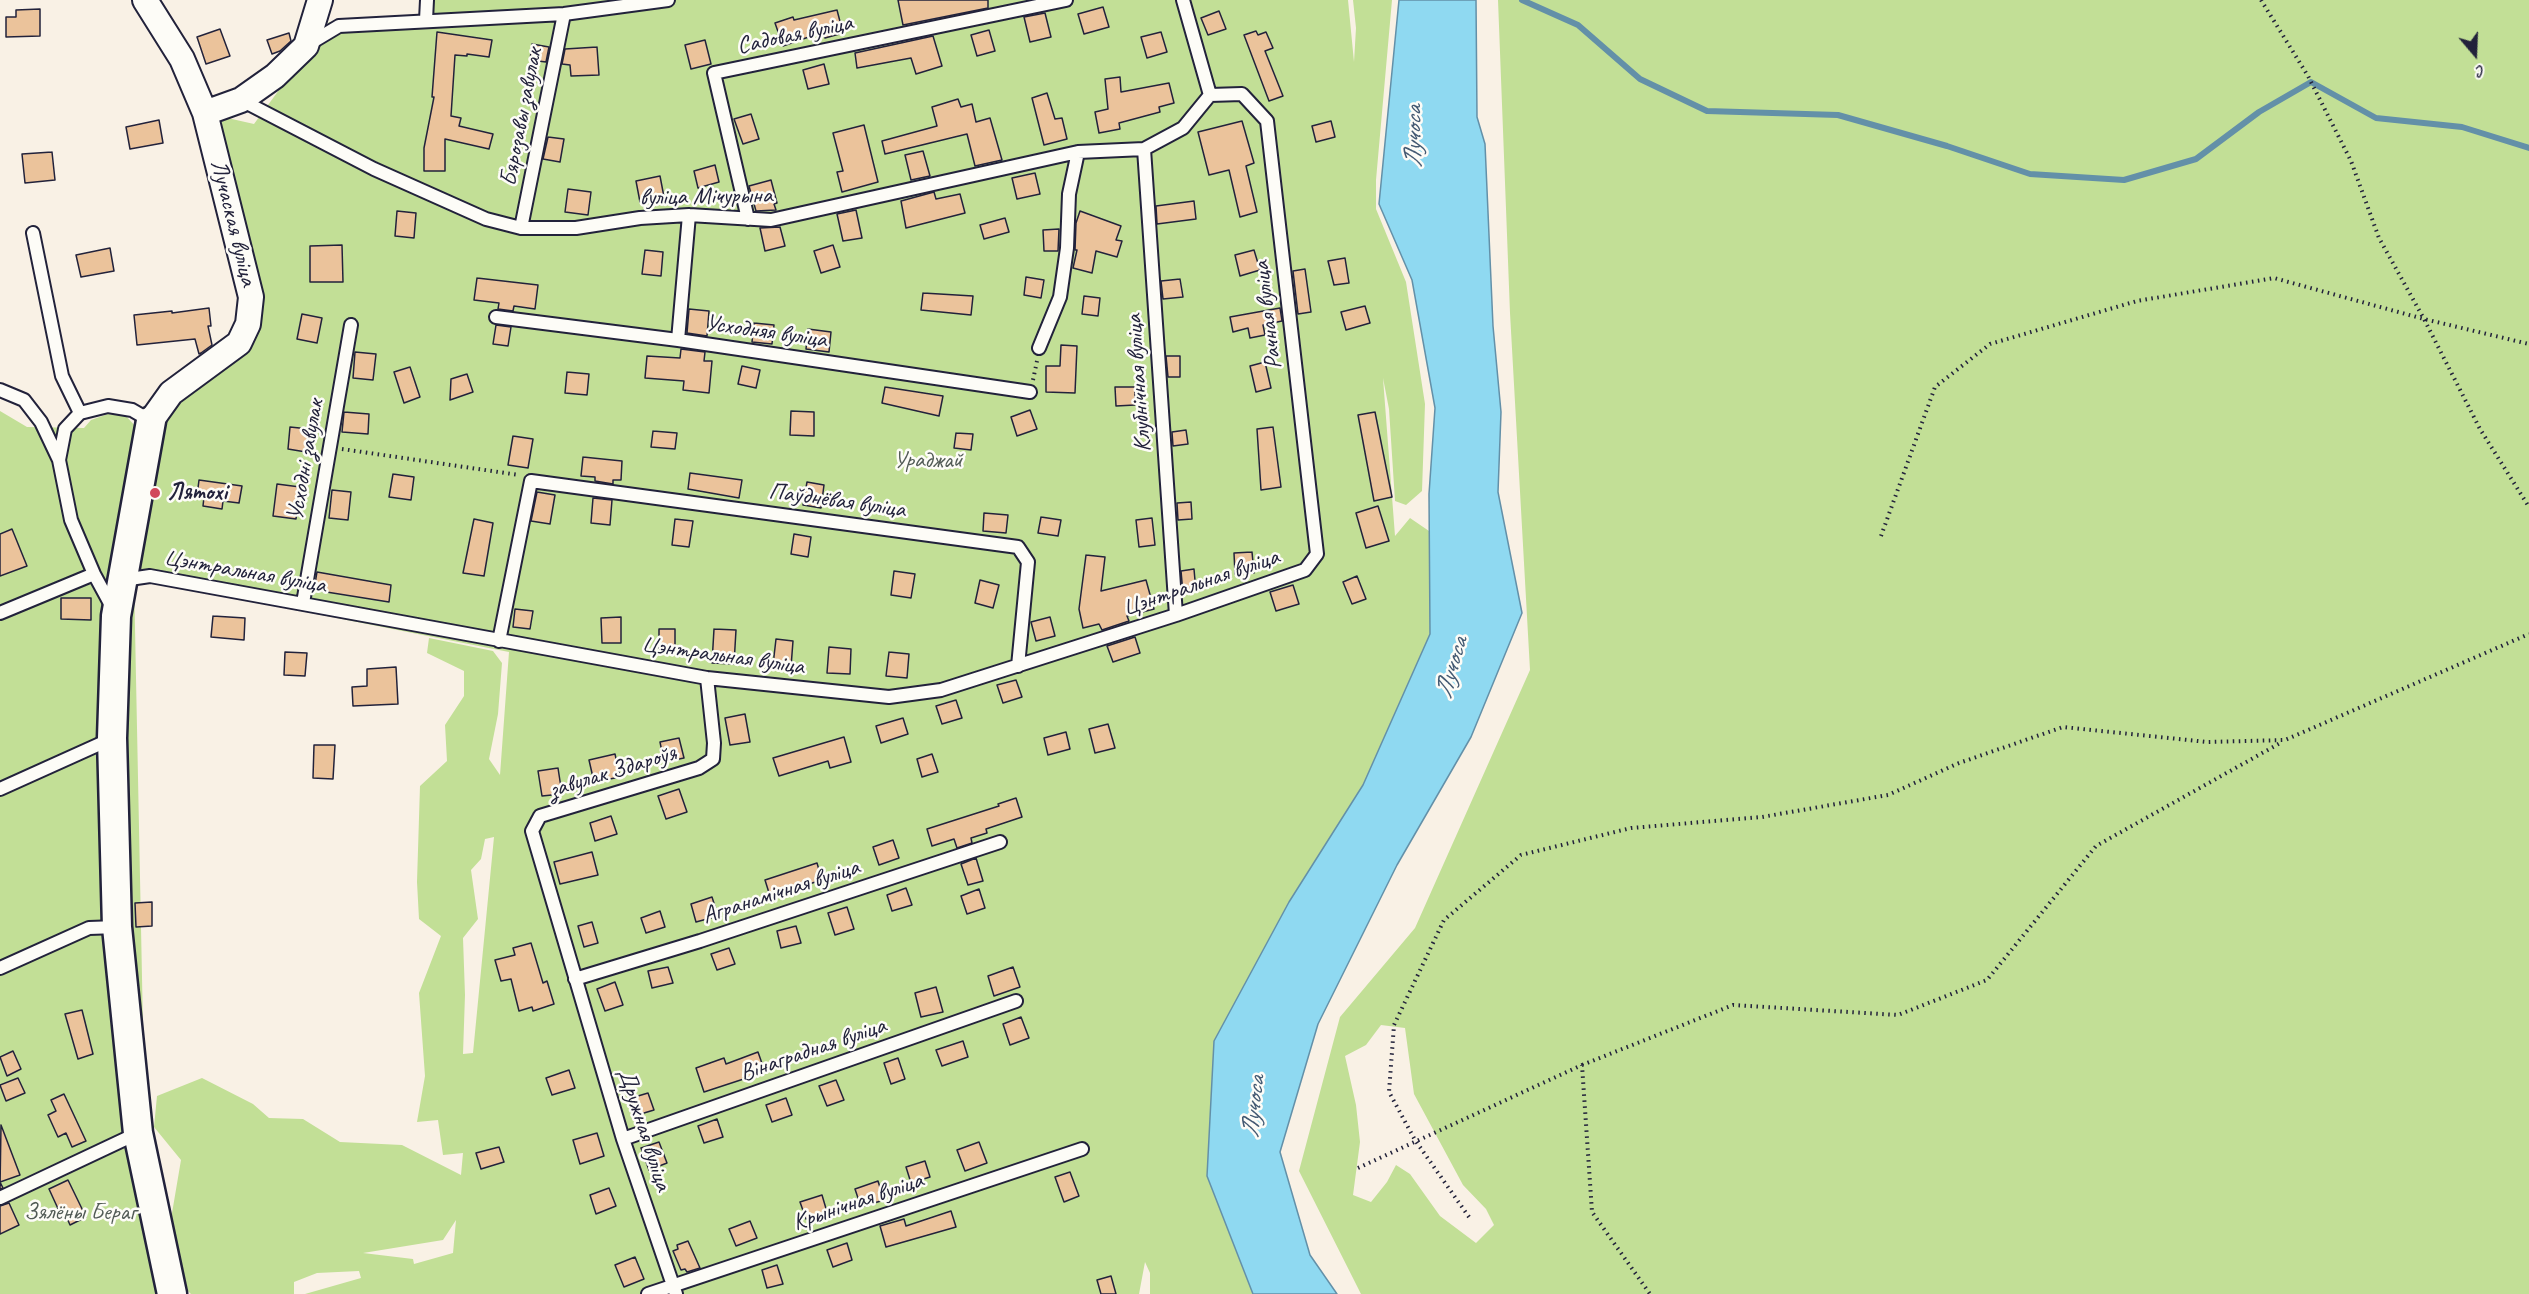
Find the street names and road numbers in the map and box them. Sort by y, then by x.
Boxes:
street label: Садовая вуліца [735,9,855,61]
street label: Бярозавы завулак [494,45,550,189]
street label: Лучаская вуліца [203,157,263,289]
street label: вуліца Мічурына [639,181,773,213]
street label: Рачная вуліца [1247,259,1289,371]
street label: Усходняя вуліца [703,309,829,355]
street label: Клубнічная вуліца [1120,313,1158,453]
street label: Усходні завулак [281,397,331,523]
street label: Паўднёвая вуліца [767,477,907,525]
street label: Цэнтральная вуліца [1119,543,1283,623]
street label: Цэнтральная вуліца [162,544,328,600]
street label: Цэнтральная вуліца [640,630,806,682]
street label: завулак Здароўя [546,739,680,805]
street label: Агранамічная вуліца [699,853,863,931]
street label: Вінаградная вуліца [736,1012,890,1088]
street label: Дружная вуліца [611,1065,677,1195]
street label: Крынічная вуліца [789,1166,927,1238]

